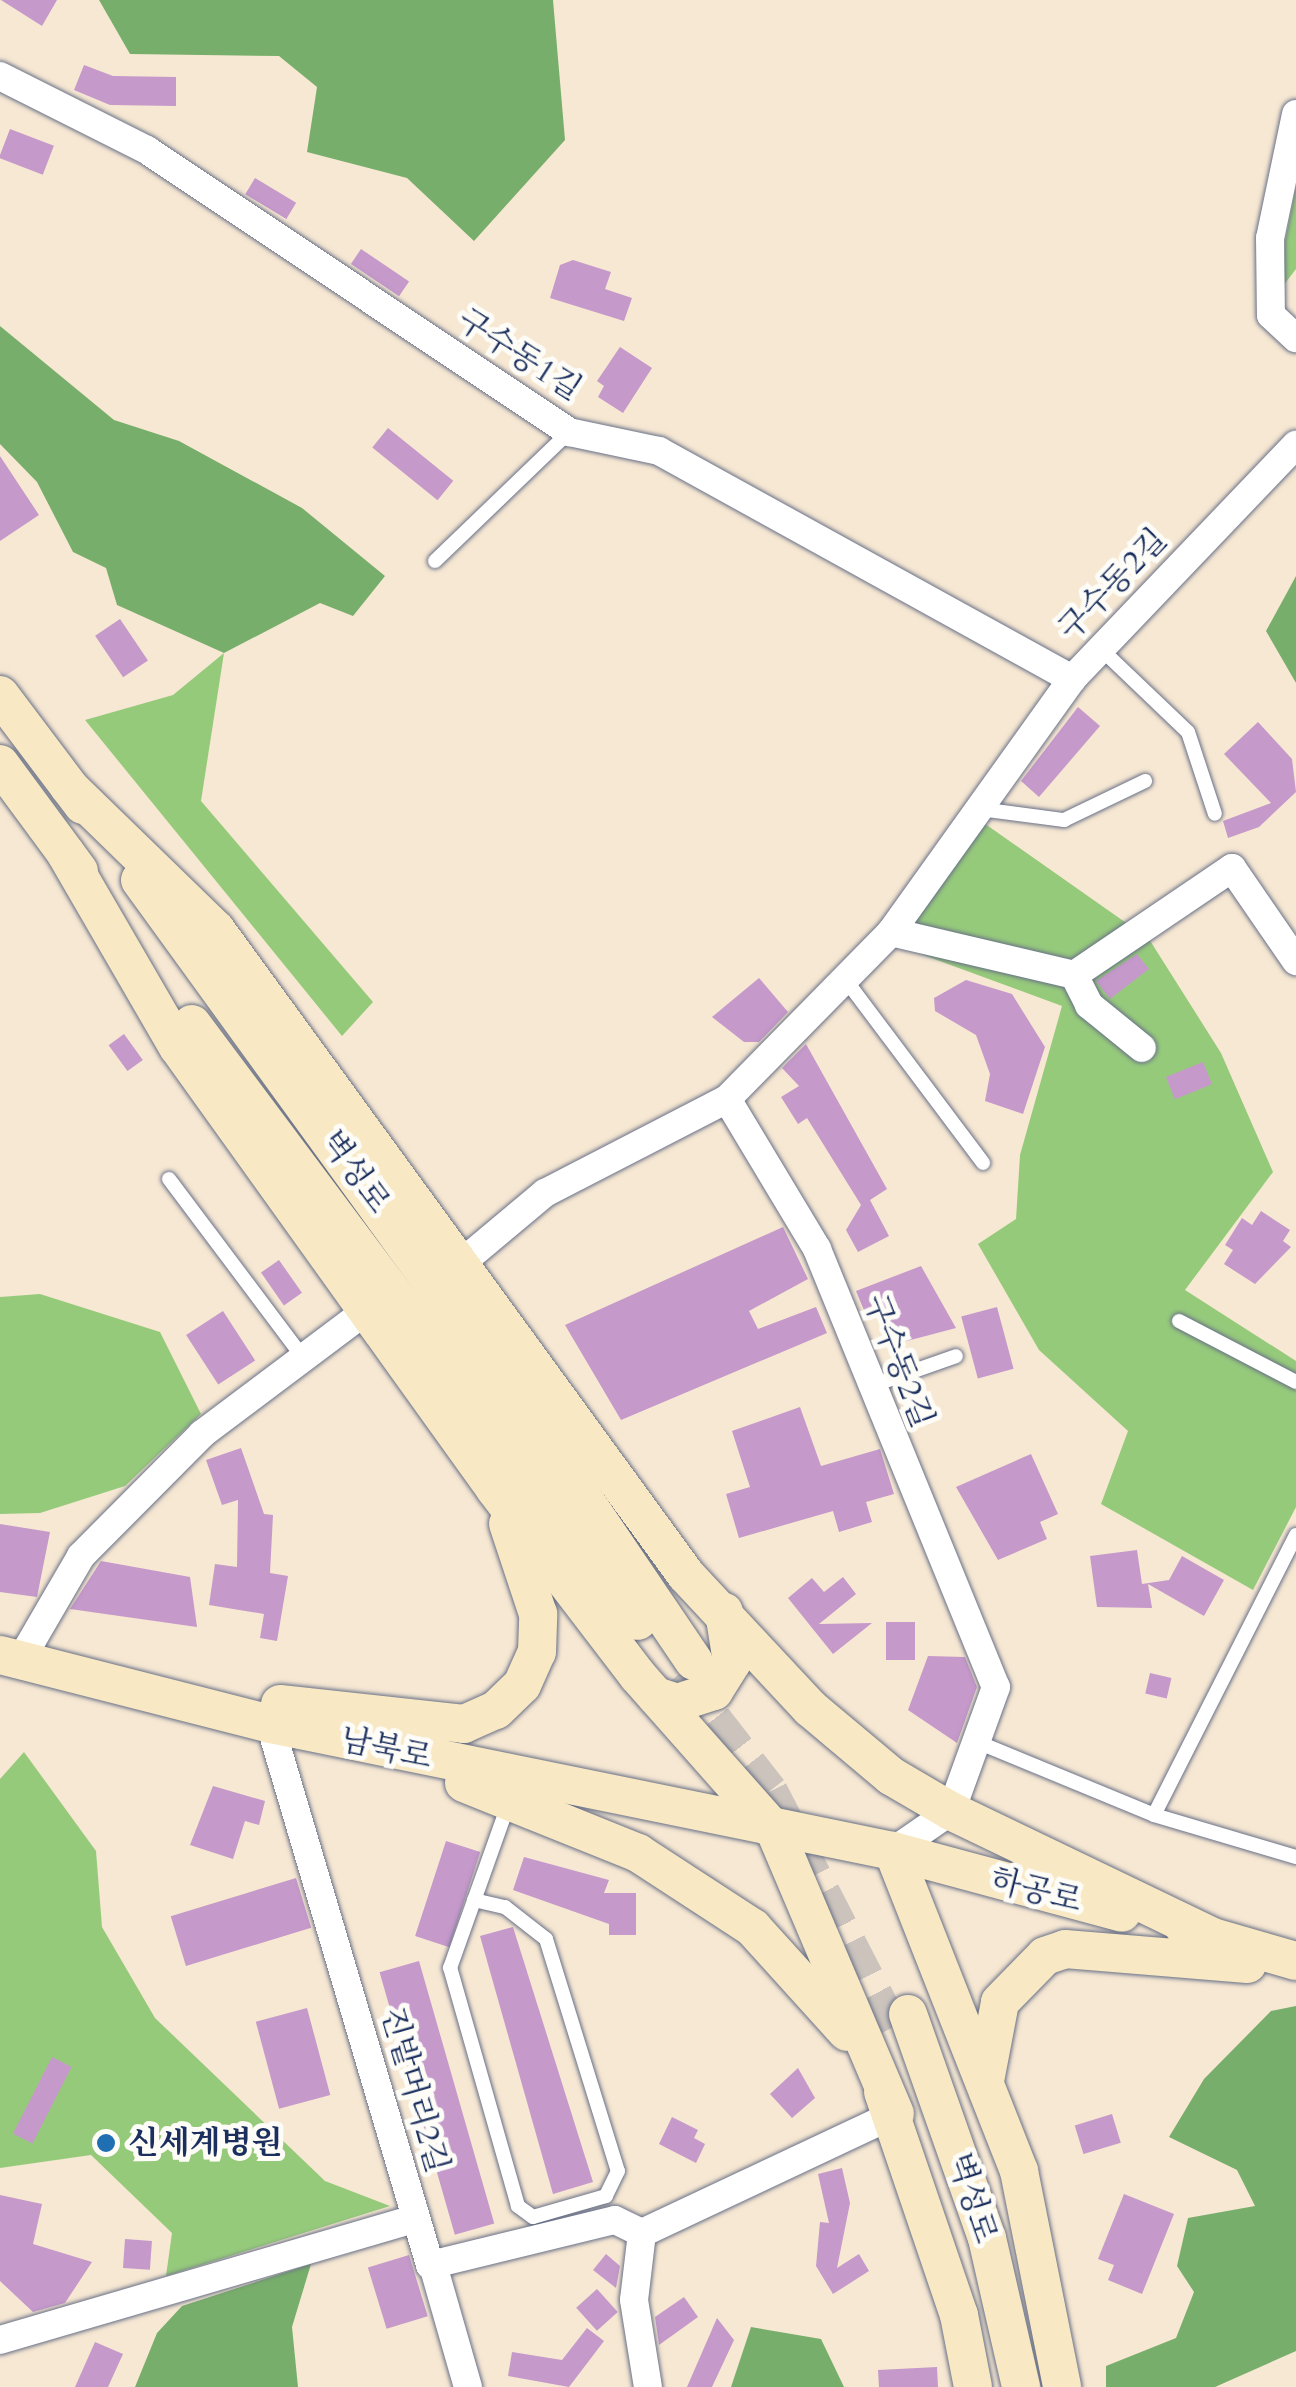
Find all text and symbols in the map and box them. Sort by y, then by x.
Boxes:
street label: 구수동1길 [450,301,588,409]
street label: 구수동2길 [1051,521,1175,649]
street label: 벽성로 [312,1123,398,1221]
street label: 구수동2길 [855,1289,941,1433]
street label: 남북로 [337,1721,435,1777]
street label: 하공로 [986,1861,1086,1921]
street label: 진밭머리2길 [372,2003,456,2177]
place label: 신세계병원 [128,2124,283,2162]
marker: 신세계병원 [93,2130,119,2156]
street label: 벽성로 [939,2148,1005,2248]

